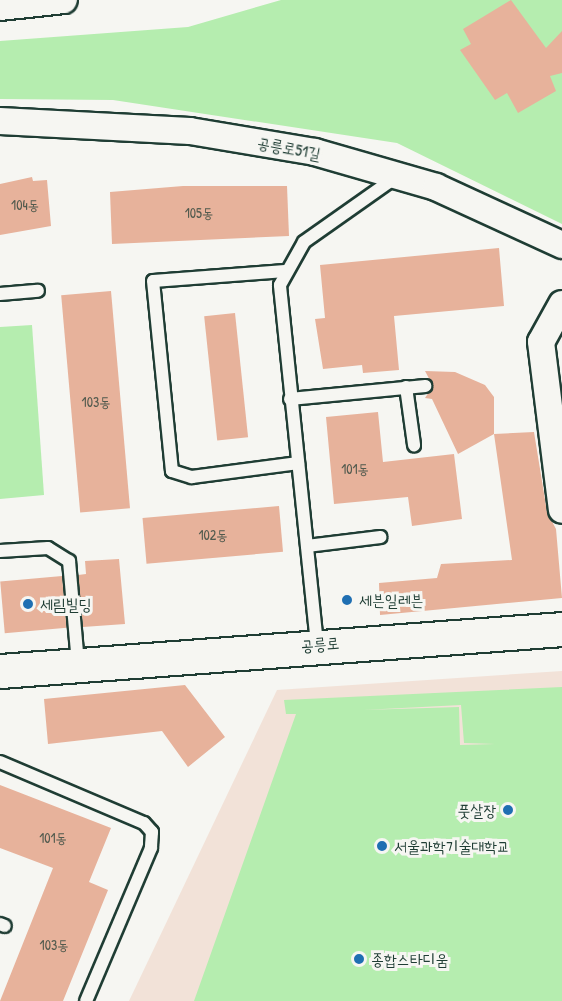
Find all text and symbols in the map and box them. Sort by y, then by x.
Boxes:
street label: 공릉로51길 [256,132,322,164]
house number: 104동 [11,197,39,213]
house number: 105동 [185,205,213,221]
house number: 103동 [82,394,110,410]
house number: 101동 [341,461,369,477]
house number: 102동 [198,527,228,543]
place label: 세븐일레븐 [359,590,423,610]
marker: 세븐일레븐 [340,593,354,607]
place label: 세림빌딩 [40,594,92,614]
marker: 세림빌딩 [21,597,35,611]
street label: 공릉로 [300,633,340,655]
place label: 풋살장 [457,800,496,820]
marker: 풋살장 [501,803,515,817]
house number: 101동 [39,830,67,846]
place label: 서울과학기술대학교 [394,836,510,856]
marker: 서울과학기술대학교 [375,839,389,853]
house number: 103동 [40,937,68,953]
place label: 종합스타디움 [371,949,448,969]
marker: 종합스타디움 [352,952,366,966]

